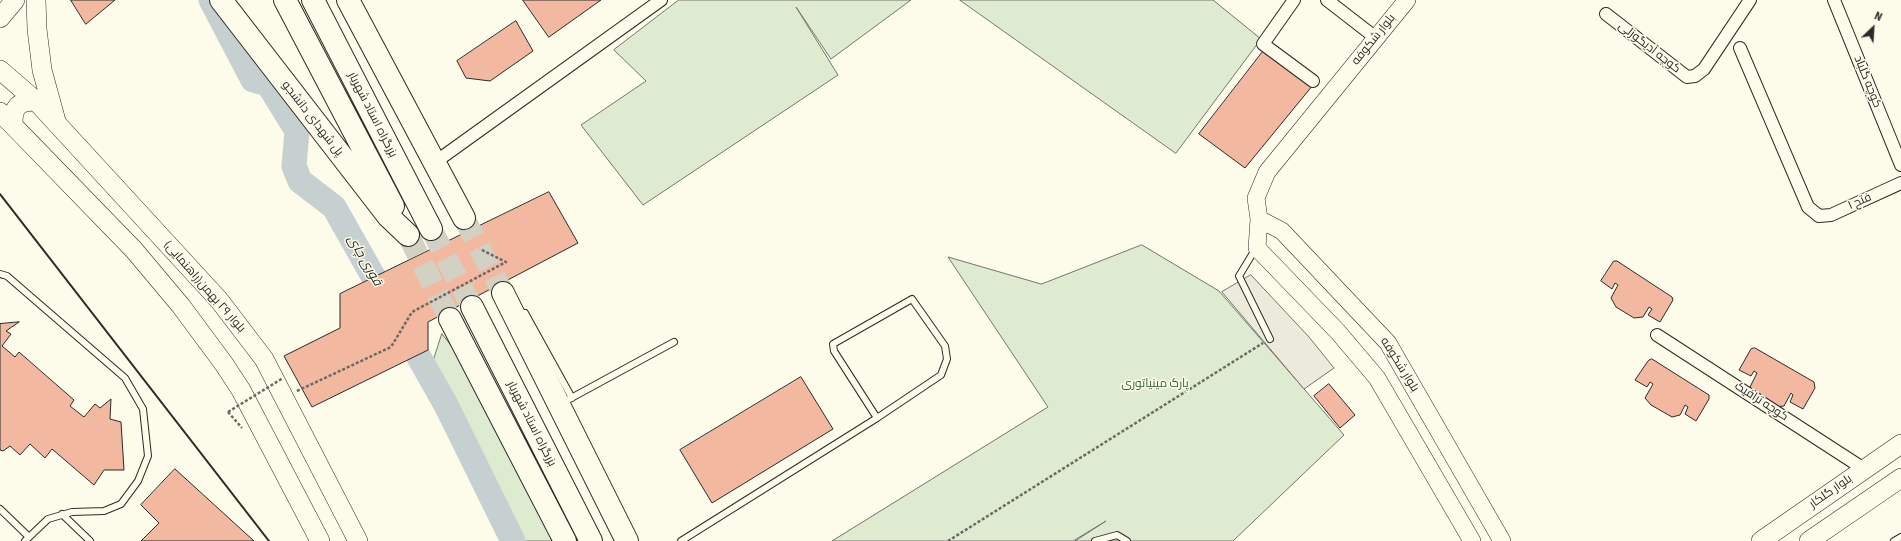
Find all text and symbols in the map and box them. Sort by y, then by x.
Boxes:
north arrow [1853,8,1893,48]
text: N [1872,8,1885,25]
street label: بلوار شکوفه [1349,12,1399,68]
street label: کوچه آدیگوزلی [1615,19,1683,77]
street label: کوچه گلباد [1850,54,1884,110]
street label: بزرگراه استاد شهریار [344,70,400,160]
street label: پل شهدای دانشجو [278,79,346,159]
street label: فتح ۱ [1846,190,1874,214]
water label: قوری چای [343,233,385,289]
street label: بلوار ٢٩ بهمن(راهنمایی) [160,238,248,336]
street label: بلوار شکوفه [1377,335,1421,395]
park label: پارک مینیاتوری [1121,377,1189,391]
street label: بزرگراه استاد شهریار [503,379,559,469]
street label: کوچه ترافیک [1731,379,1791,425]
street label: بلوار گلکار [1807,472,1855,512]

